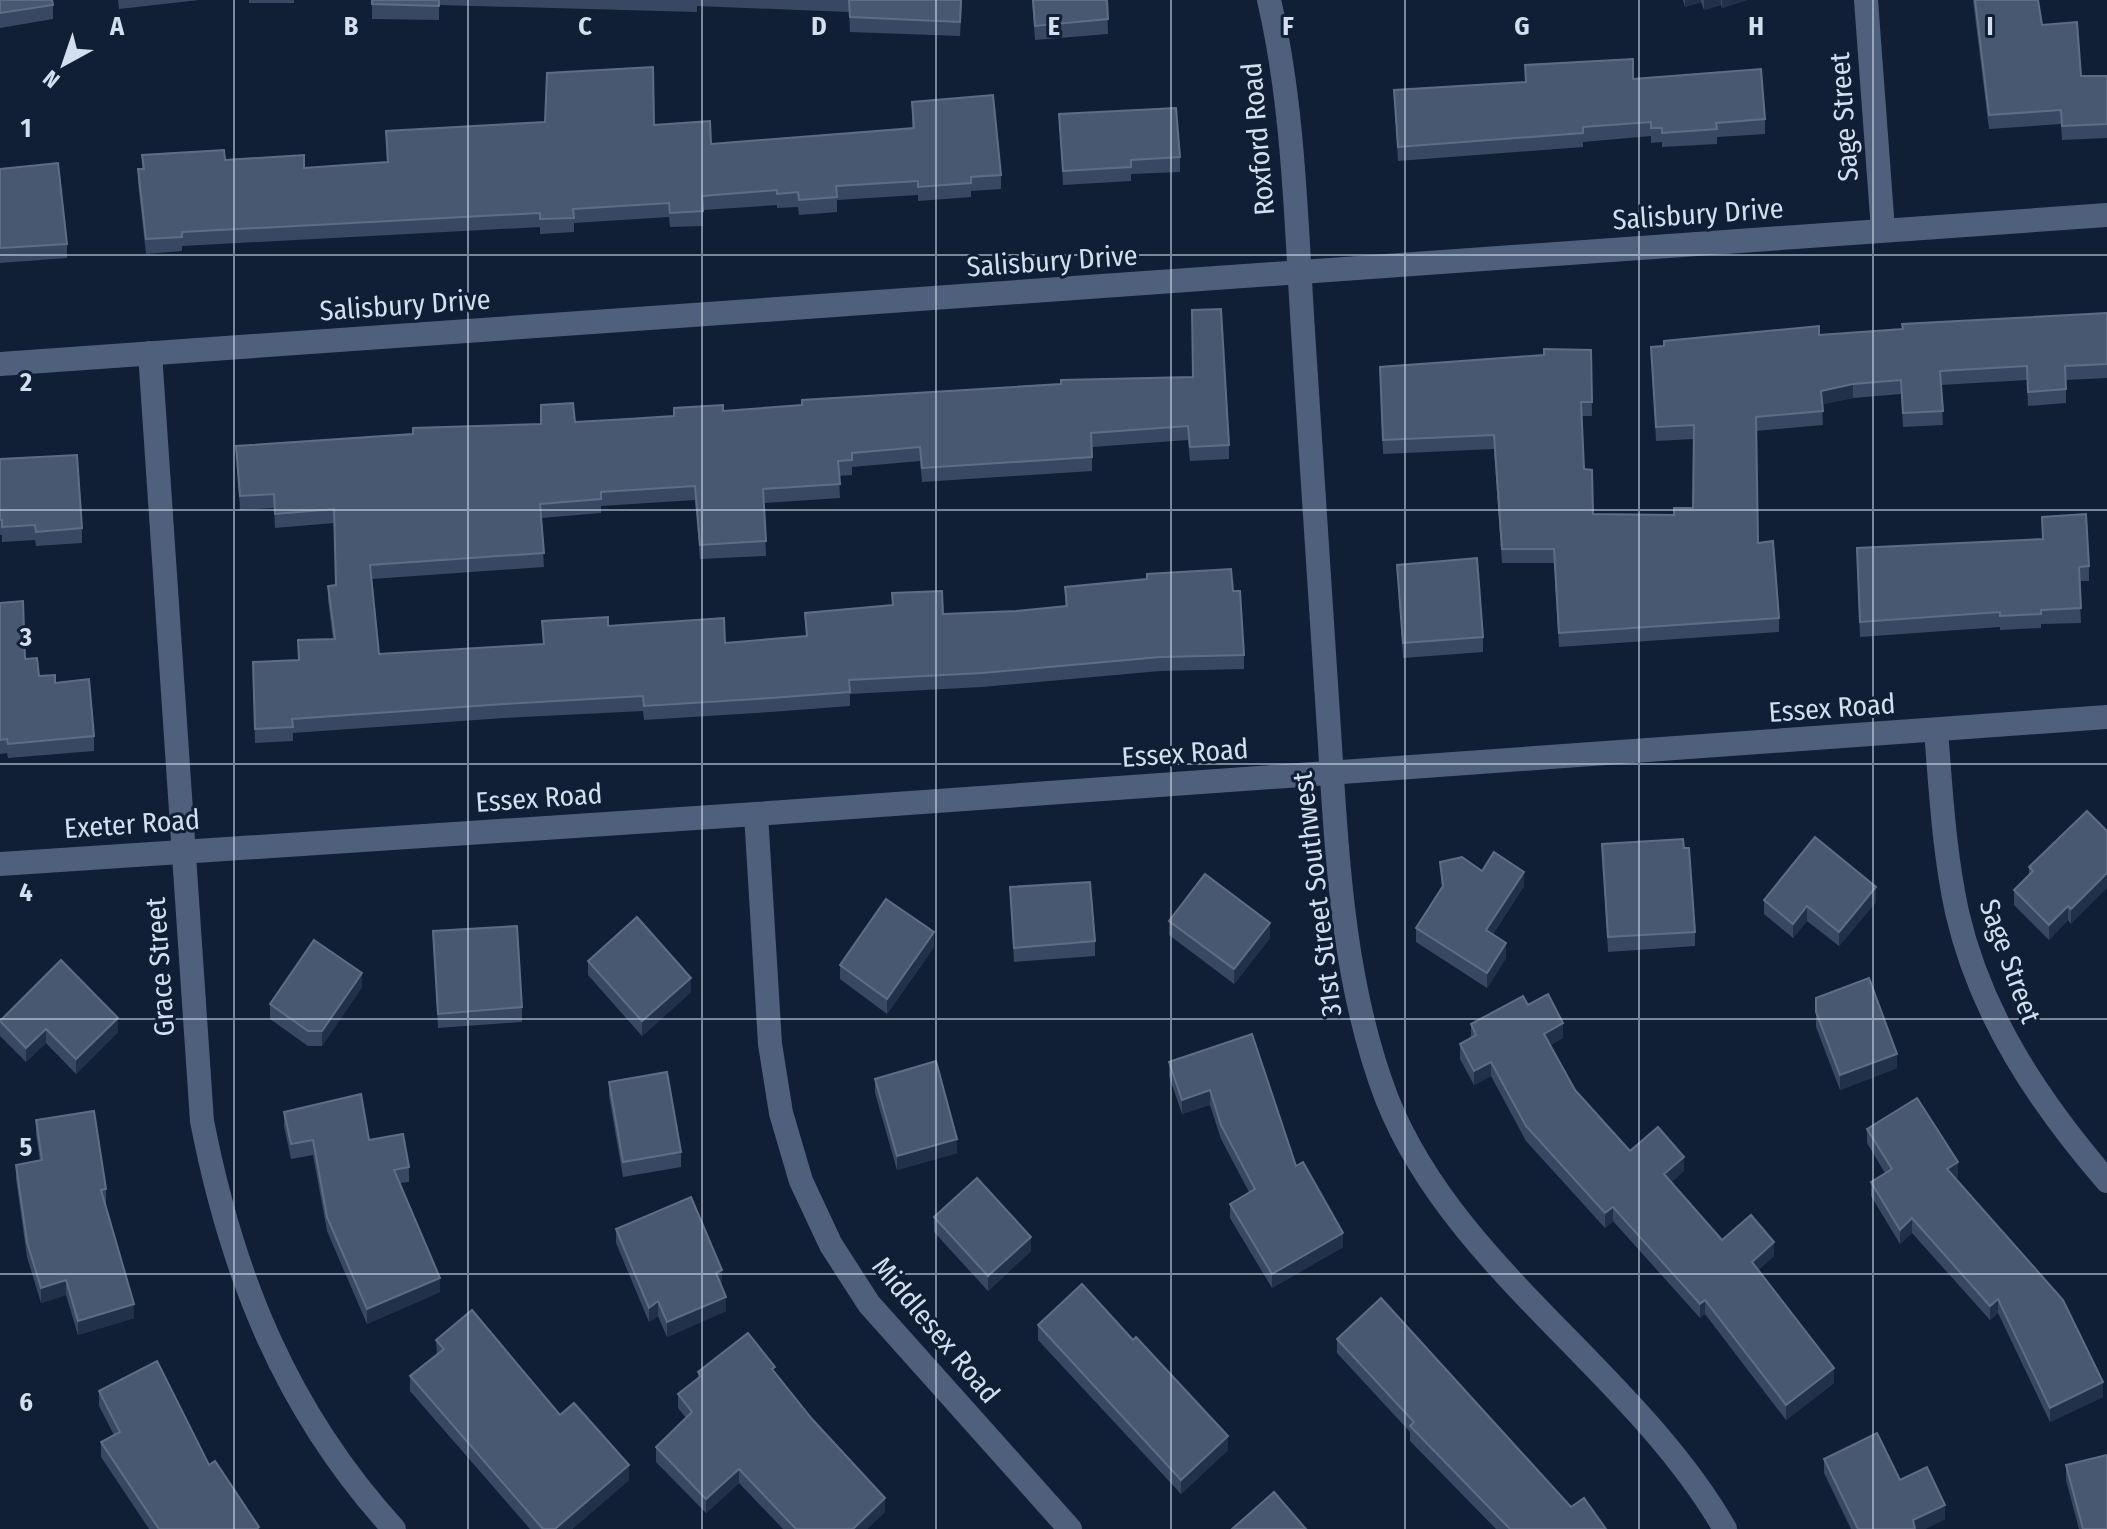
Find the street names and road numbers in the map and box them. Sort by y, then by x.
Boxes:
street label: Sage Street [1823,51,1865,183]
street label: Roxford Road [1235,61,1281,217]
street label: Salisbury Drive [1611,192,1785,236]
street label: Salisbury Drive [965,239,1139,283]
street label: Salisbury Drive [318,283,492,327]
street label: Essex Road [1767,687,1897,729]
street label: Essex Road [1120,732,1250,774]
street label: 31st Street Southwest [1286,769,1348,1018]
street label: Essex Road [474,777,604,819]
street label: Exeter Road [63,803,201,845]
street label: Grace Street [139,895,181,1038]
street label: Sage Street [1972,895,2048,1028]
street label: Middlesex Road [865,1250,1007,1410]

